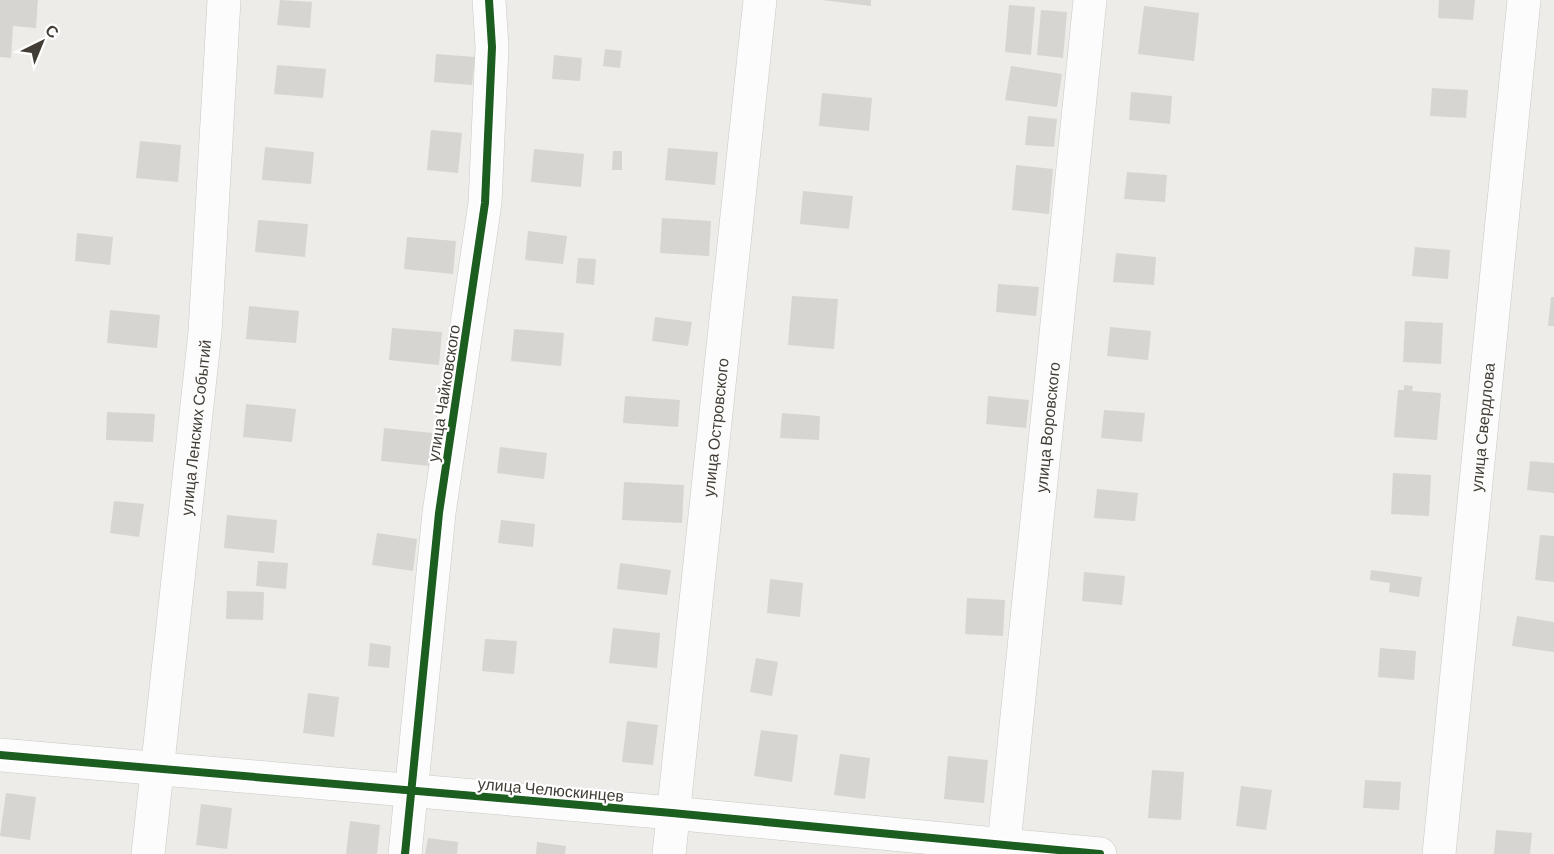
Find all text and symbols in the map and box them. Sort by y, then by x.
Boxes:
north arrow [12,12,72,72]
text: С [42,20,64,42]
street label: улица Чайковского [423,323,463,463]
street label: улица Ленских Событий [176,339,214,517]
street label: улица Островского [698,357,731,498]
street label: улица Воровского [1030,361,1063,494]
street label: улица Свердлова [1466,362,1497,493]
street label: улица Челюскинцев [477,773,625,805]

